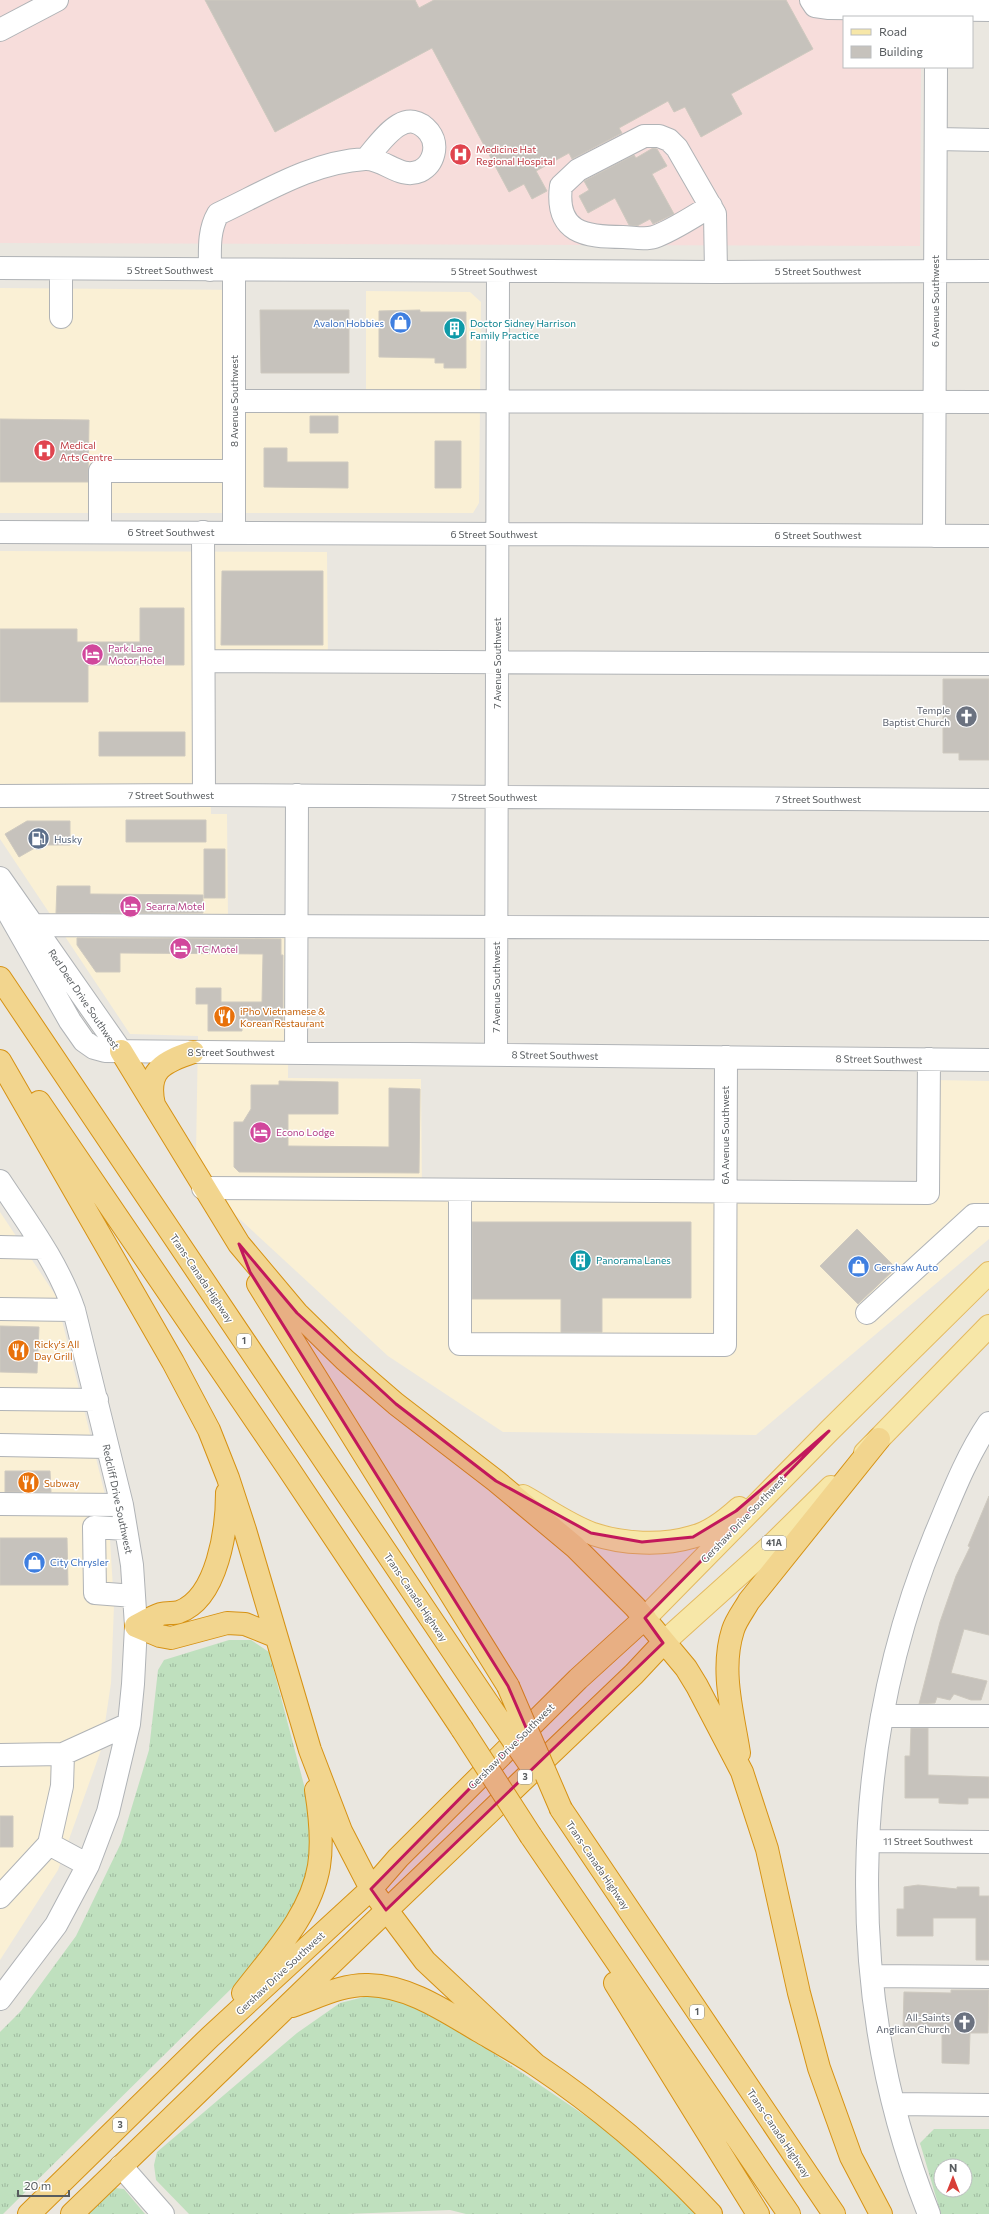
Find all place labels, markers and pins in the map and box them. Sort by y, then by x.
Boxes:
hospital icon: Medicine Hat Regional Hospital [447,142,473,168]
place label: Medicine Hat Regional Hospital [476,143,555,167]
shop icon: Avalon Hobbies [387,310,413,336]
building icon: Doctor Sidney Harrison Family Practice [442,316,468,342]
place label: Avalon Hobbies [313,317,384,329]
place label: Doctor Sidney Harrison Family Practice [470,317,576,341]
hospital icon: Medical Arts Centre [31,438,57,464]
place label: Medical Arts Centre [60,439,113,463]
hotel icon: Park Lane Motor Hotel [79,641,105,667]
place label: Park Lane Motor Hotel [108,642,165,666]
church icon: Temple Baptist Church [953,703,979,729]
place label: Temple Baptist Church [883,704,950,728]
fuel station icon: Husky [26,826,52,852]
place label: Husky [54,833,82,845]
hotel icon: Searra Motel [117,893,143,919]
place label: Searra Motel [146,900,205,912]
hotel icon: TC Motel [167,936,193,962]
place label: TC Motel [196,943,238,955]
restaurant icon: iPho Vietnamese & Korean Restaurant [212,1004,238,1030]
place label: iPho Vietnamese & Korean Restaurant [240,1005,326,1029]
hotel icon: Econo Lodge [248,1119,274,1145]
place label: Econo Lodge [276,1126,335,1138]
building icon: Panorama Lanes [568,1247,594,1273]
place label: Panorama Lanes [596,1254,671,1266]
shop icon: Gershaw Auto [845,1254,871,1280]
place label: Gershaw Auto [874,1261,938,1273]
restaurant icon: Ricky's All Day Grill [6,1337,32,1363]
place label: Ricky's All Day Grill [34,1338,79,1362]
restaurant icon: Subway [15,1470,41,1496]
place label: Subway [44,1477,79,1489]
shop icon: City Chrysler [21,1549,47,1575]
place label: City Chrysler [50,1556,109,1568]
church icon: All-Saints Anglican Church [952,2010,978,2036]
place label: All-Saints Anglican Church [876,2011,950,2035]

